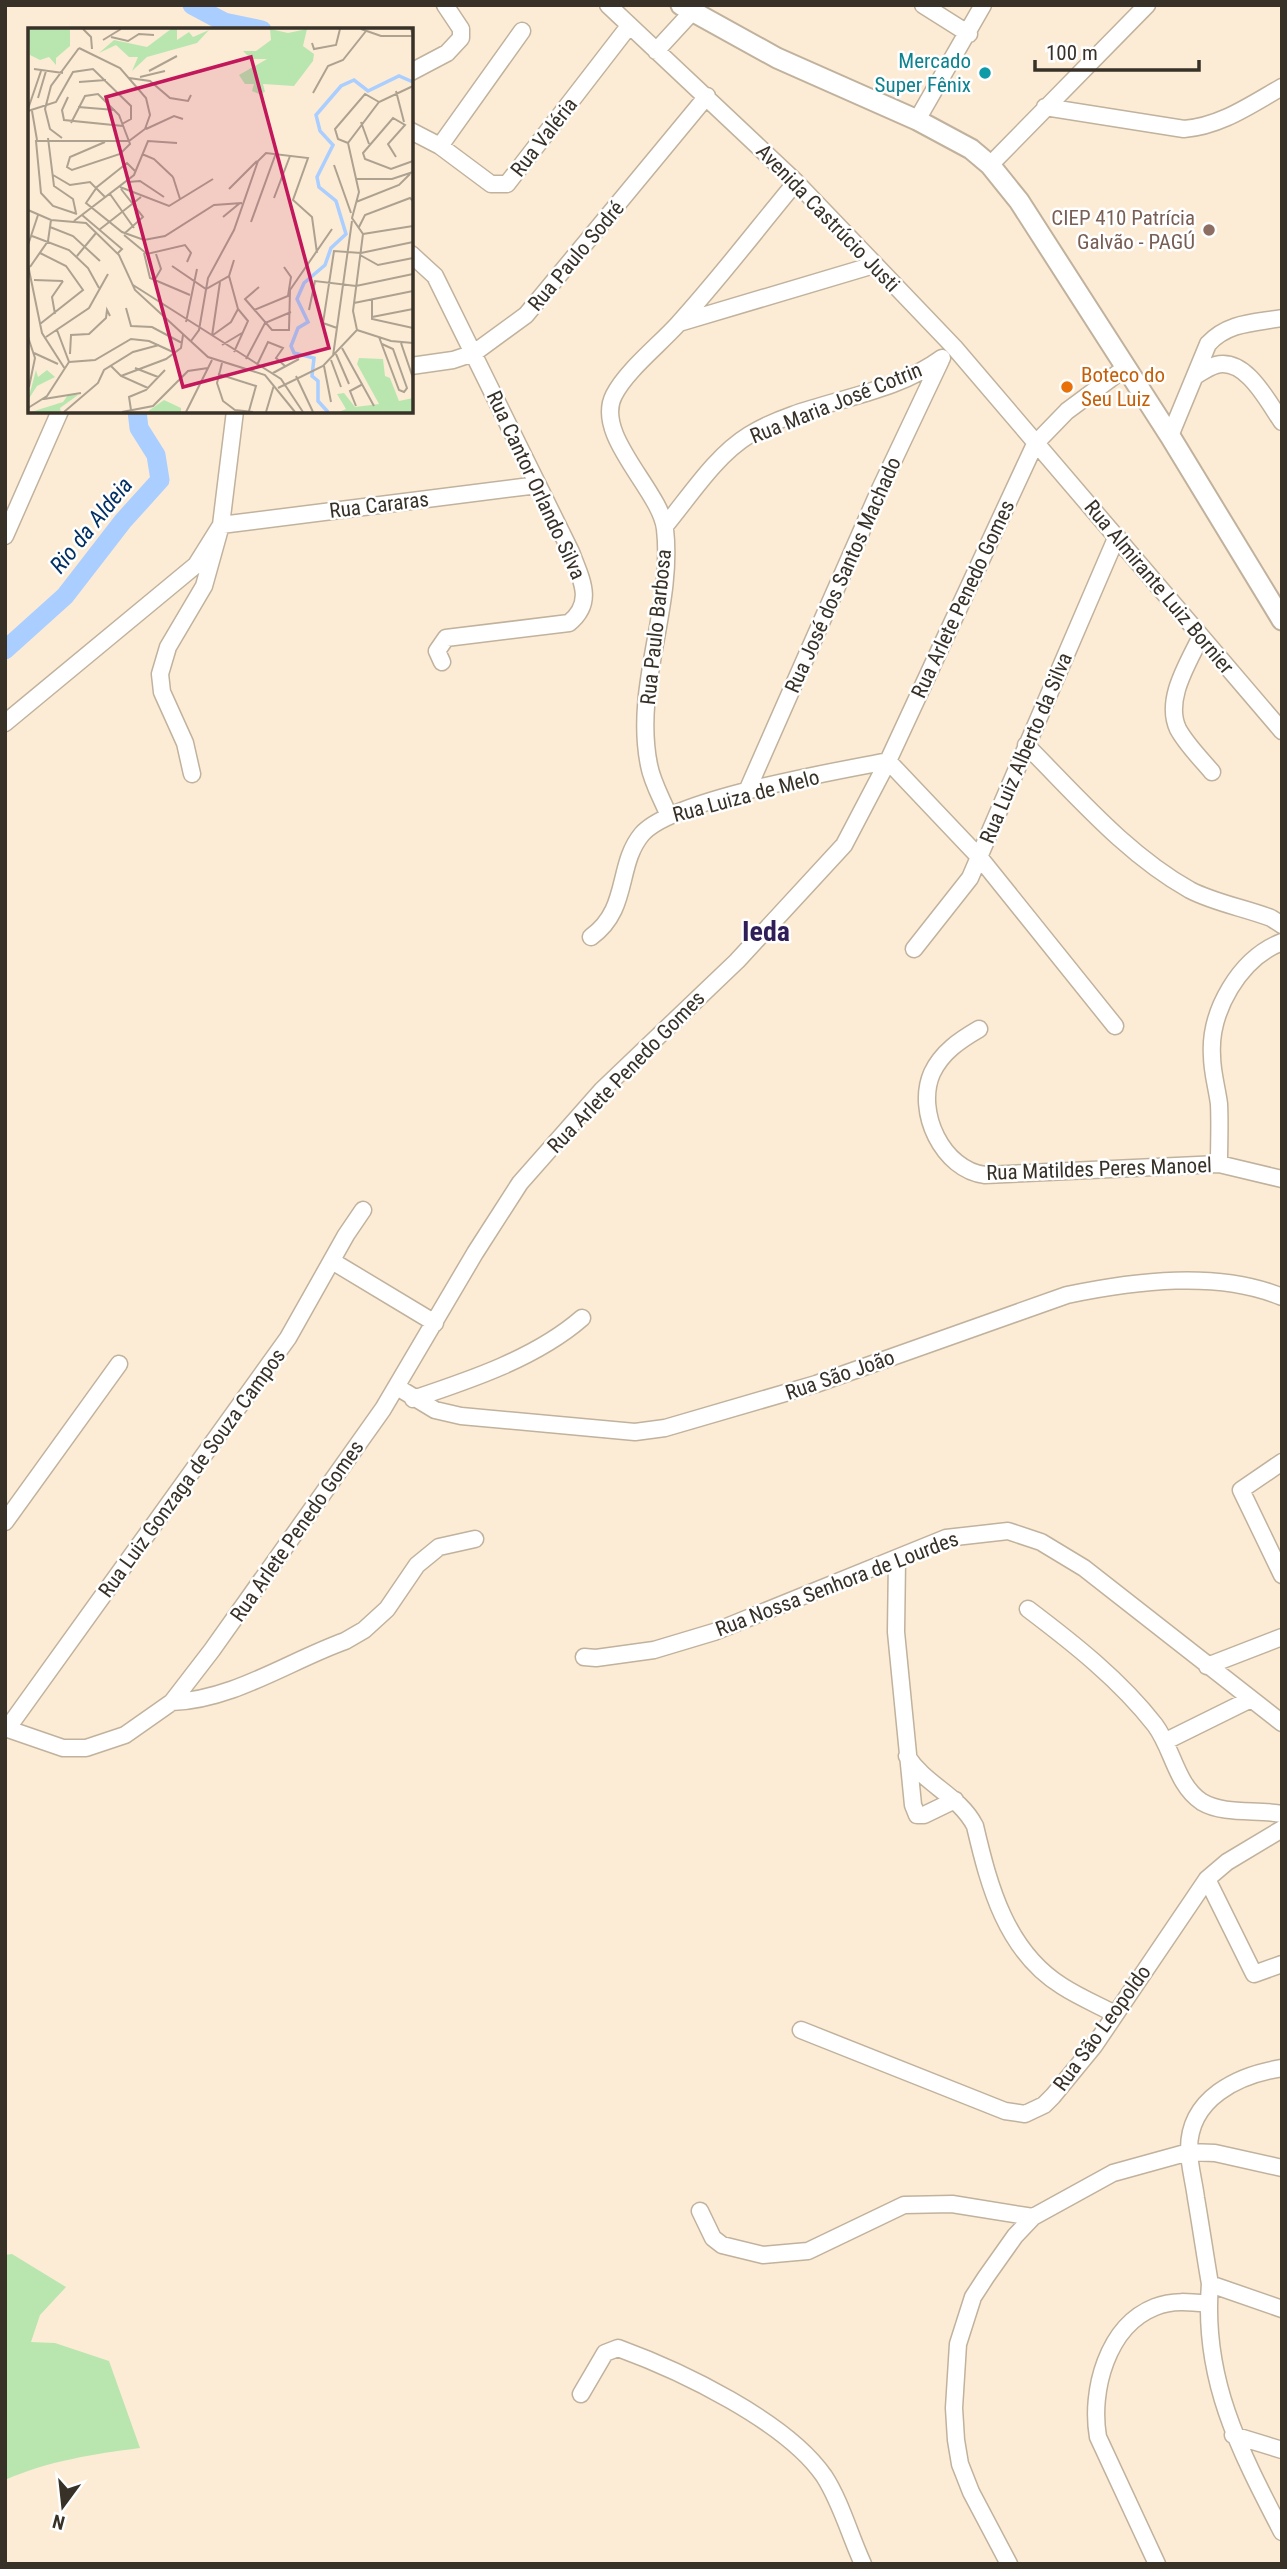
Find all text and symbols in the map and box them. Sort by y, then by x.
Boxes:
inset map [28,28,413,413]
scale bar [1035,28,1200,72]
text: 100 m [1046,41,1098,65]
place label: Mercado Super Fênix [875,49,971,97]
marker: Mercado Super Fênix [977,65,993,81]
street label: Rua Valéria [506,93,582,181]
street label: Avenida Castrúcio Justi [751,139,905,297]
street label: Rua Paulo Sodré [523,196,629,316]
place label: CIEP 410 Patrícia Galvão - PAGÚ [1051,206,1195,254]
marker: CIEP 410 Patrícia Galvão - PAGÚ [1201,222,1217,238]
street label: Rua Maria José Cotrin [747,358,925,448]
place label: Boteco do Seu Luiz [1081,363,1165,411]
marker: Boteco do Seu Luiz [1059,379,1075,395]
street label: Rua Cantor Orlando Silva [482,387,590,583]
street label: Rua José dos Santos Machado [780,453,906,697]
water label: Rio da Aldeia [44,472,138,579]
street label: Rua Cararas [328,487,430,523]
street label: Rua Almirante Luiz Bornier [1079,495,1239,679]
street label: Rua Arlete Penedo Gomes [907,496,1019,702]
street label: Rua Paulo Barbosa [636,548,676,706]
street label: Rua Luiz Alberto da Silva [975,649,1077,847]
street label: Rua Luiza de Melo [670,765,822,827]
district label: Ieda [742,915,790,948]
street label: Rua Arlete Penedo Gomes [542,986,710,1158]
street label: Rua Matildes Peres Manoel [986,1153,1212,1185]
street label: Rua Luiz Gonzaga de Souza Campos [94,1344,290,1602]
street label: Rua São João [782,1345,898,1405]
street label: Rua Arlete Penedo Gomes [225,1436,369,1626]
street label: Rua Nossa Senhora de Lourdes [712,1527,962,1641]
street label: Rua São Leopoldo [1048,1960,1156,2096]
north arrow [28,2471,98,2541]
text: N [50,2509,67,2535]

